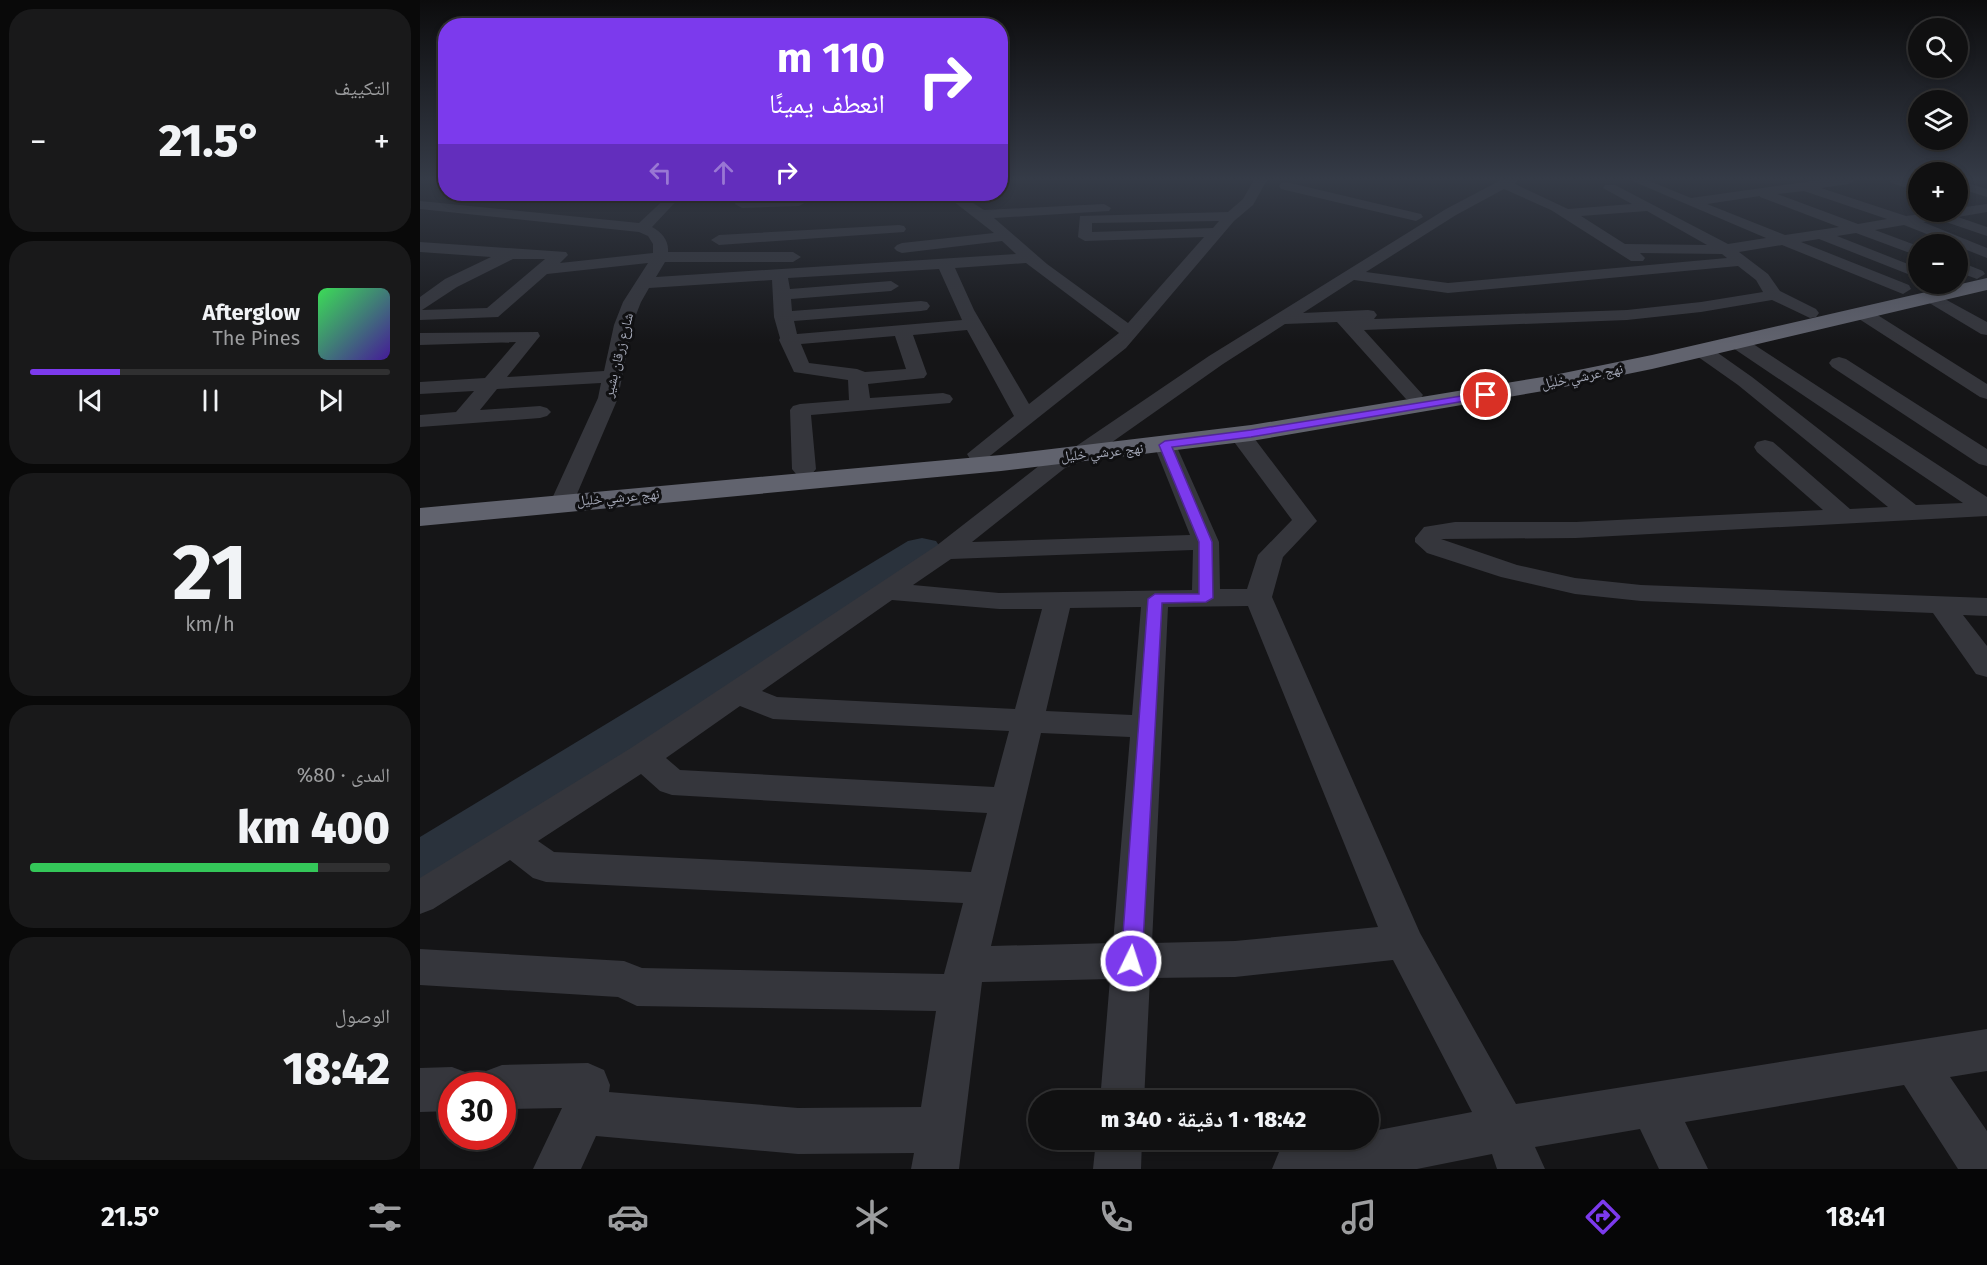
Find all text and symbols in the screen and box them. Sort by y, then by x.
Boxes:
map controls [1908,18,1968,294]
button: search [1908,18,1968,78]
text: 110 m [777,33,885,83]
icon: right [906,42,984,120]
text: التكييف [334,76,390,100]
text: انعطف يمينًا [769,88,885,120]
button: layers [1908,90,1968,150]
text: 21.5° [159,114,261,168]
text: − [30,122,47,162]
text: + [374,122,390,162]
icon: left [644,156,677,189]
icon: ahead [707,156,740,189]
icon: right [770,156,803,189]
button: + [1908,162,1968,222]
button: − [1908,234,1968,294]
text: Afterglow [203,299,300,326]
street label: شارع زرقان بشير [600,311,638,400]
text: The Pines [213,326,300,350]
street label: نهج عرشي خليل [1540,360,1625,395]
pin [1460,369,1511,420]
icon: arrive [1469,378,1502,411]
icon: previous [74,384,107,417]
icon: pause [194,384,227,417]
icon: next [314,384,347,417]
street label: نهج عرشي خليل [1060,440,1145,468]
street label: نهج عرشي خليل [576,485,661,512]
text: 21 [173,526,247,620]
text: km/h [185,612,235,636]
text: المدى · 80% [297,763,390,787]
text: 400 km [237,801,390,855]
position arrow [1099,929,1163,993]
text: الوصول [335,1004,390,1028]
text: 18:42 [283,1042,390,1096]
speed limit sign: 30 [438,1072,516,1150]
text: 18:42 · 1 دقيقة · 340 m [1101,1106,1306,1133]
icon: filters [364,1196,406,1238]
icon: car [607,1196,649,1238]
icon: climate [851,1196,893,1238]
icon: phone [1095,1196,1137,1238]
icon: music [1338,1196,1380,1238]
icon: directions [1582,1196,1624,1238]
text: 21.5° [101,1201,162,1233]
text: 18:41 [1826,1201,1886,1233]

